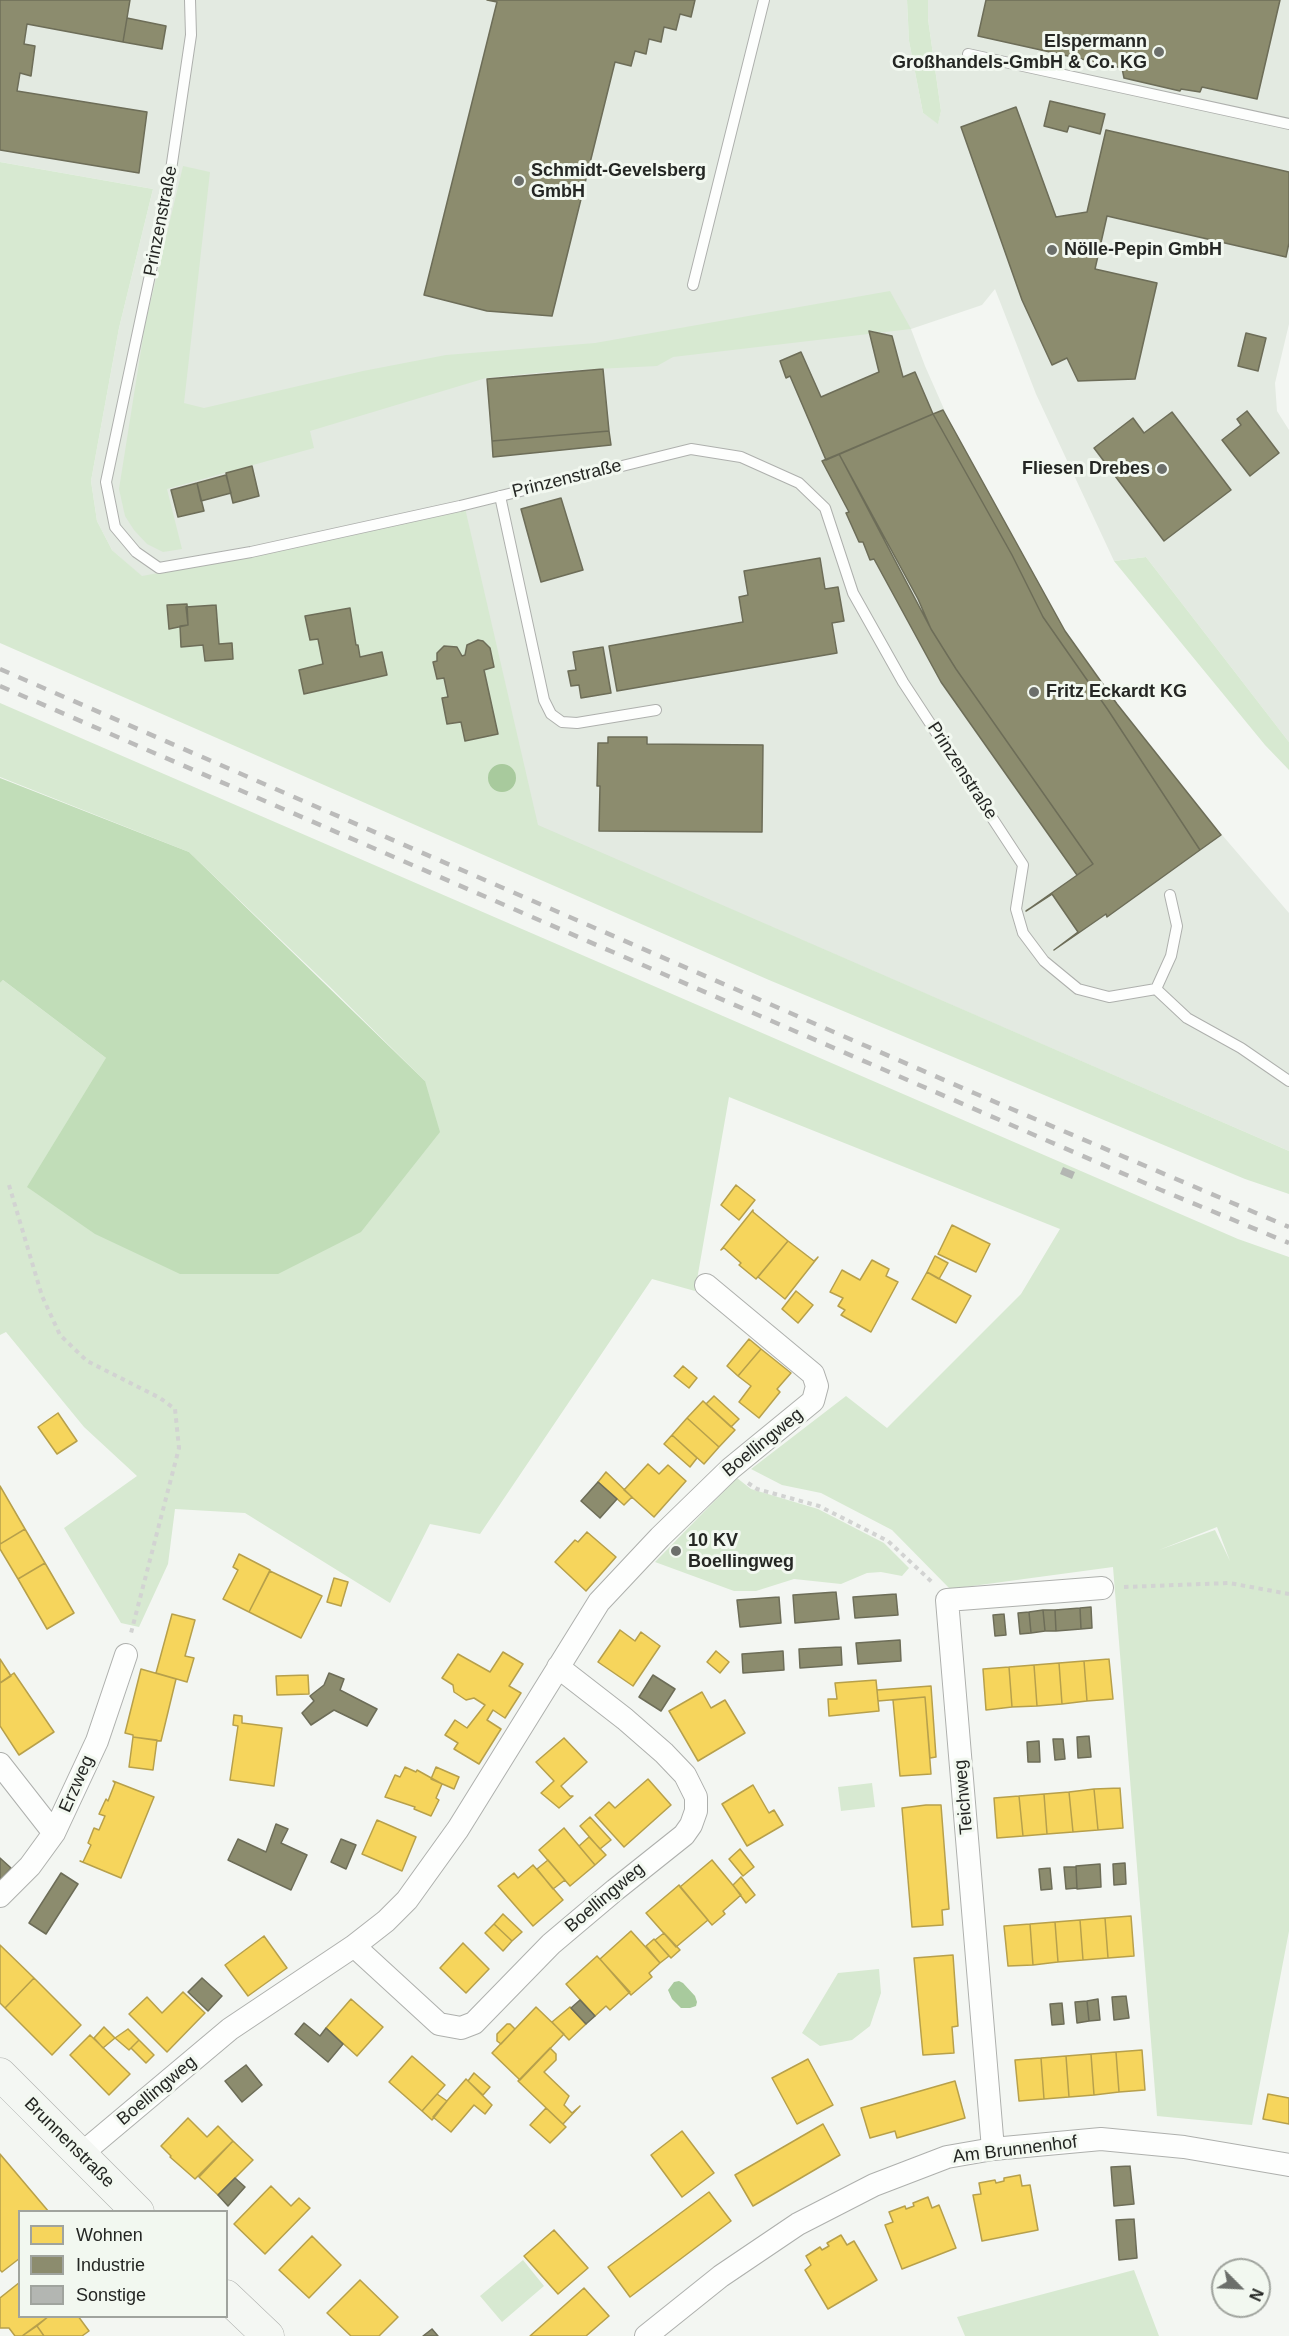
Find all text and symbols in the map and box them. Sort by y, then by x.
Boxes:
place label: Elspermann Großhandels-GmbH & Co. KG [892,31,1147,74]
marker: Elspermann Großhandels-GmbH & Co. KG [1152,45,1166,59]
place label: Schmidt-Gevelsberg GmbH [531,160,706,202]
street label: Prinzenstraße [140,164,182,278]
marker: Schmidt-Gevelsberg GmbH [512,174,526,188]
place label: Nölle-Pepin GmbH [1064,239,1222,261]
marker: Nölle-Pepin GmbH [1045,243,1059,257]
street label: Prinzenstraße [510,455,624,503]
place label: Fliesen Drebes [1022,458,1150,480]
marker: Fliesen Drebes [1155,462,1169,476]
place label: Fritz Eckardt KG [1046,681,1187,703]
marker: Fritz Eckardt KG [1027,685,1041,699]
street label: Prinzenstraße [922,718,1002,824]
street label: Boellingweg [718,1404,808,1482]
place label: 10 KV Boellingweg [688,1530,794,1572]
marker: 10 KV Boellingweg [669,1544,683,1558]
street label: Erzweg [55,1752,99,1816]
street label: Teichweg [950,1759,978,1835]
street label: Boellingweg [561,1859,649,1937]
street label: Boellingweg [113,2052,201,2130]
street label: Brunnenstraße [19,2093,119,2193]
street label: Am Brunnenhof [952,2132,1078,2168]
legend [18,2210,228,2318]
text: Wohnen [76,2225,143,2245]
text: Industrie [76,2255,145,2275]
north arrow [1211,2258,1271,2318]
text: Sonstige [76,2285,146,2305]
text: N [1246,2286,1266,2303]

